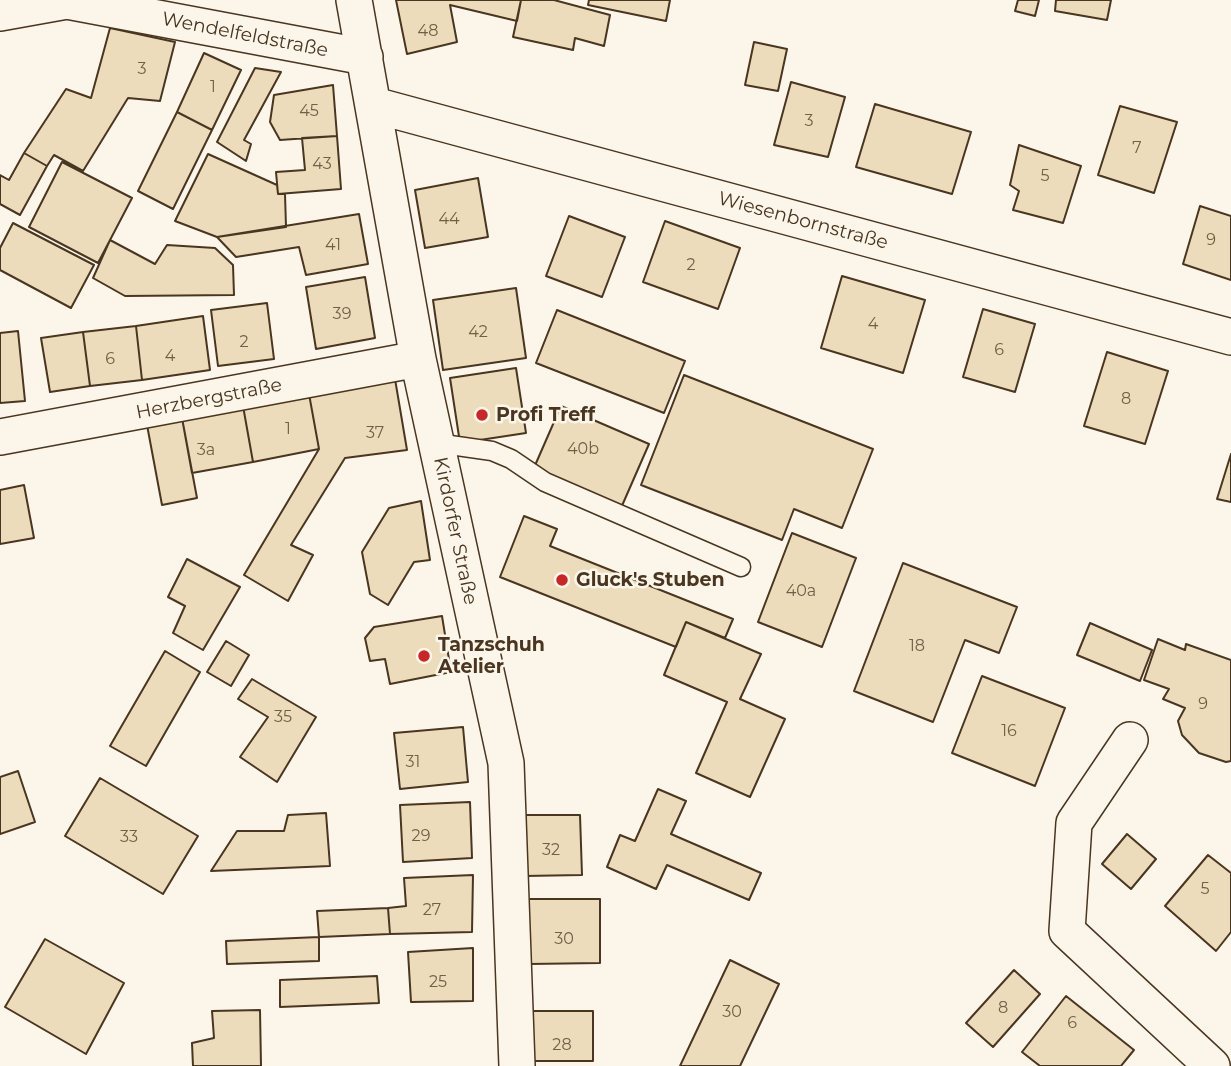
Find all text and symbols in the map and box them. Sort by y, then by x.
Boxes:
street label: Wendelfeldstraße [160,8,330,62]
house number: 48 [418,21,438,41]
house number: 3 [137,59,147,79]
house number: 1 [210,77,216,97]
house number: 45 [299,101,319,121]
house number: 3 [804,111,814,131]
house number: 7 [1132,138,1142,158]
house number: 43 [312,154,332,174]
house number: 5 [1040,166,1050,186]
street label: Wiesenbornstraße [715,187,891,255]
house number: 44 [438,209,460,229]
house number: 9 [1206,230,1216,250]
house number: 41 [325,235,341,255]
house number: 2 [686,255,696,275]
house number: 39 [333,304,351,324]
house number: 4 [868,314,878,334]
house number: 42 [468,322,488,342]
house number: 2 [239,332,249,352]
house number: 6 [994,340,1004,360]
house number: 4 [165,346,175,366]
house number: 6 [105,349,115,369]
street label: Herzbergstraße [134,374,284,424]
house number: 8 [1121,389,1131,409]
place label: Profi Treff [496,404,595,426]
marker: Profi Treff [474,407,490,423]
house number: 1 [285,419,291,439]
house number: 37 [366,423,384,443]
house number: 40b [567,439,599,459]
house number: 3a [197,440,215,460]
street label: Kirdorfer Straße [428,455,482,607]
place label: Gluck's Stuben [576,569,725,591]
marker: Gluck's Stuben [554,572,570,588]
house number: 40a [786,581,816,601]
place label: Tanzschuh Atelier [438,634,545,678]
house number: 18 [909,636,925,656]
marker: Tanzschuh Atelier [416,648,432,664]
house number: 9 [1198,694,1208,714]
house number: 35 [274,707,292,727]
house number: 16 [1001,721,1017,741]
house number: 31 [406,752,420,772]
house number: 29 [412,826,430,846]
house number: 33 [120,827,138,847]
house number: 32 [542,840,560,860]
house number: 5 [1200,879,1210,899]
house number: 27 [423,900,441,920]
house number: 30 [554,929,574,949]
house number: 25 [429,972,447,992]
house number: 8 [998,998,1008,1018]
house number: 30 [722,1002,742,1022]
house number: 6 [1067,1013,1077,1033]
house number: 28 [552,1035,572,1055]

